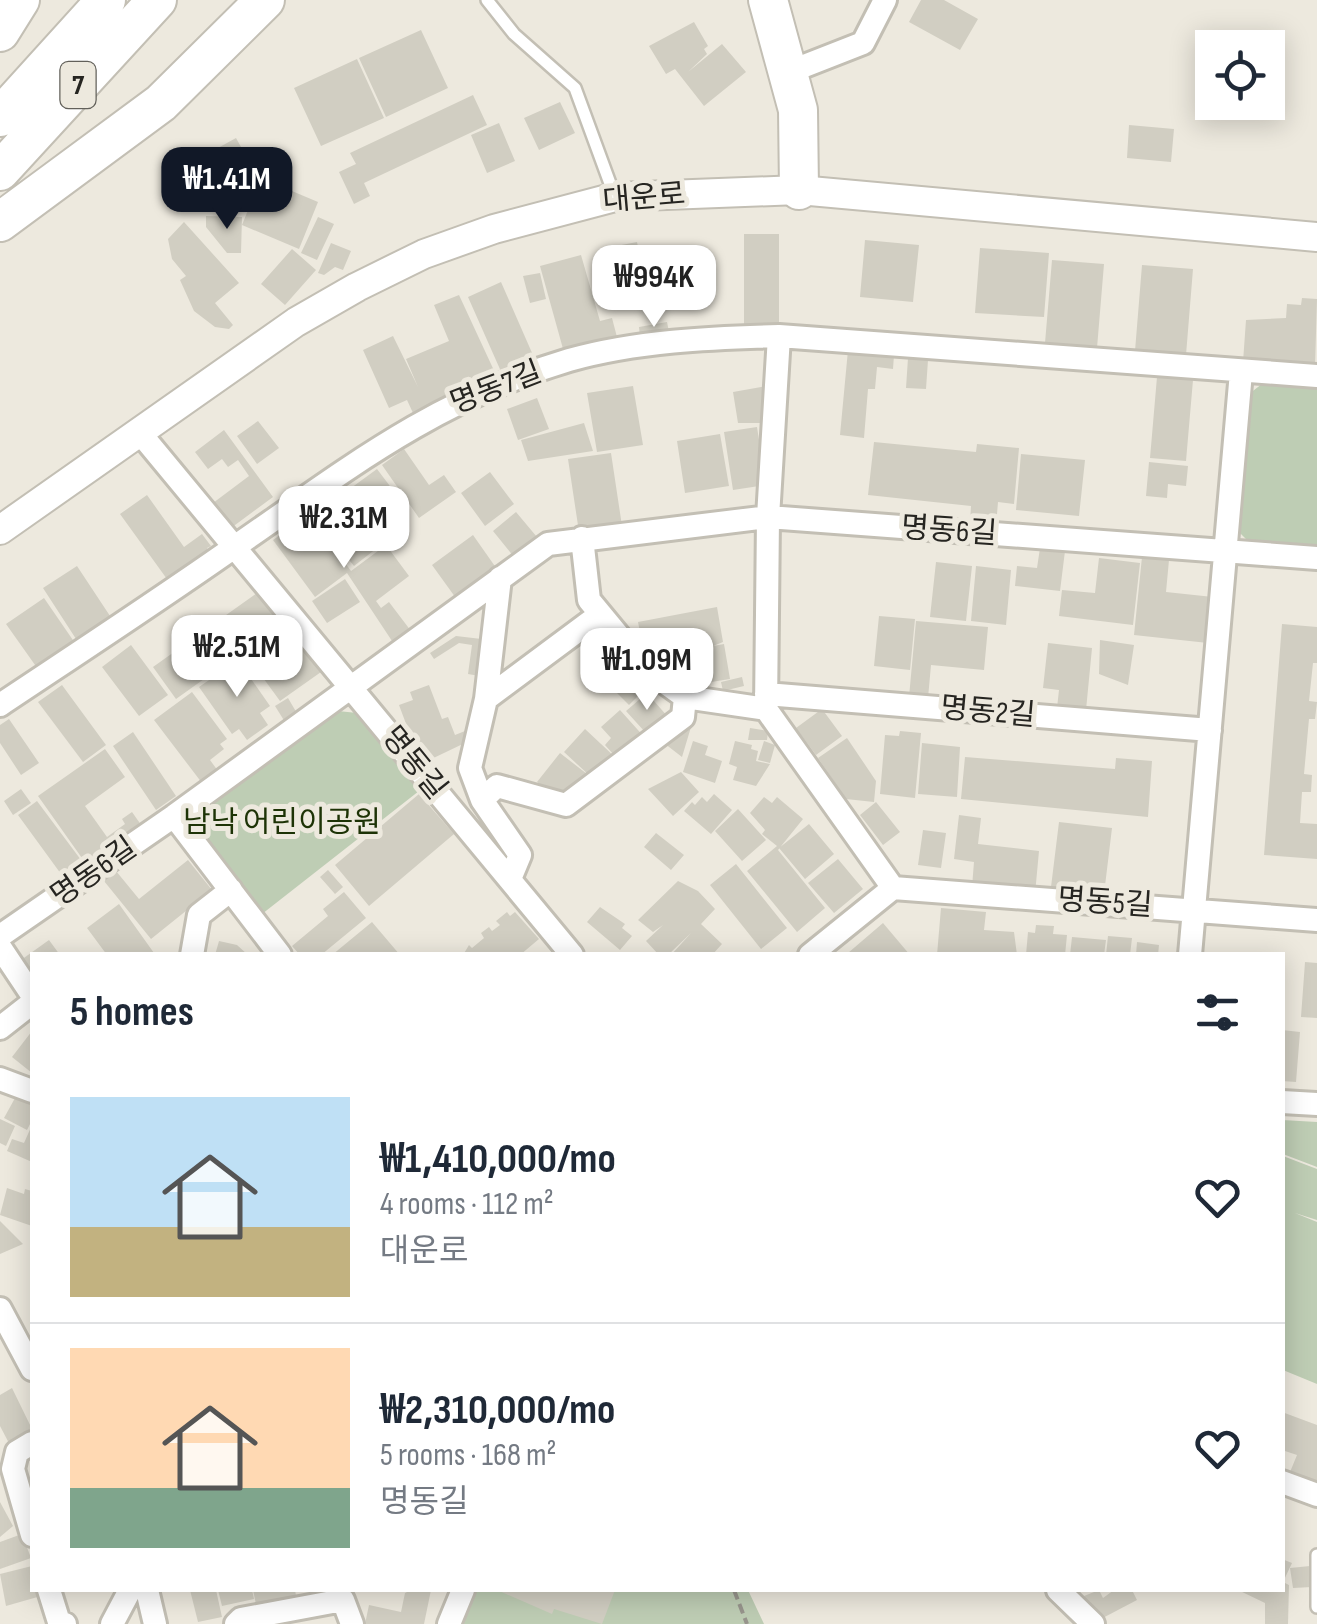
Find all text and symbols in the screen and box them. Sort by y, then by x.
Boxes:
map controls [1195,30,1285,120]
button: locate [1195,30,1285,120]
road number: 7 [60,62,96,108]
pin: ₩1.41M [146,147,308,232]
text: ₩1.41M [183,160,271,199]
street label: 대운로 [601,176,687,220]
pin: ₩994K [584,245,724,330]
text: ₩994K [614,258,694,297]
street label: 명동7길 [445,354,547,422]
pin: ₩2.31M [263,486,425,571]
text: ₩2.31M [300,499,388,538]
street label: 명동6길 [900,510,998,552]
pin: ₩2.51M [156,615,318,700]
text: ₩2.51M [193,628,281,667]
pin: ₩1.09M [566,628,728,713]
text: ₩1.09M [602,641,692,680]
street label: 명동2길 [939,690,1037,734]
street label: 명동길 [374,719,454,807]
park label: 남낙 어린이공원 [183,805,381,841]
street label: 명동6길 [44,830,144,914]
street label: 명동5길 [1056,882,1154,924]
icon: filters [1190,985,1245,1040]
text: 5 homes [70,987,194,1038]
text: ₩1,410,000/mo [380,1134,616,1185]
icon: home [150,1137,270,1257]
icon: heart [1190,1170,1245,1225]
text: 4 rooms · 112 m² [380,1185,554,1224]
text: 대운로 [380,1232,468,1271]
text: ₩2,310,000/mo [380,1385,615,1436]
icon: home [150,1388,270,1508]
icon: heart [1190,1421,1245,1476]
text: 5 rooms · 168 m² [380,1436,557,1475]
text: 명동길 [380,1483,468,1522]

